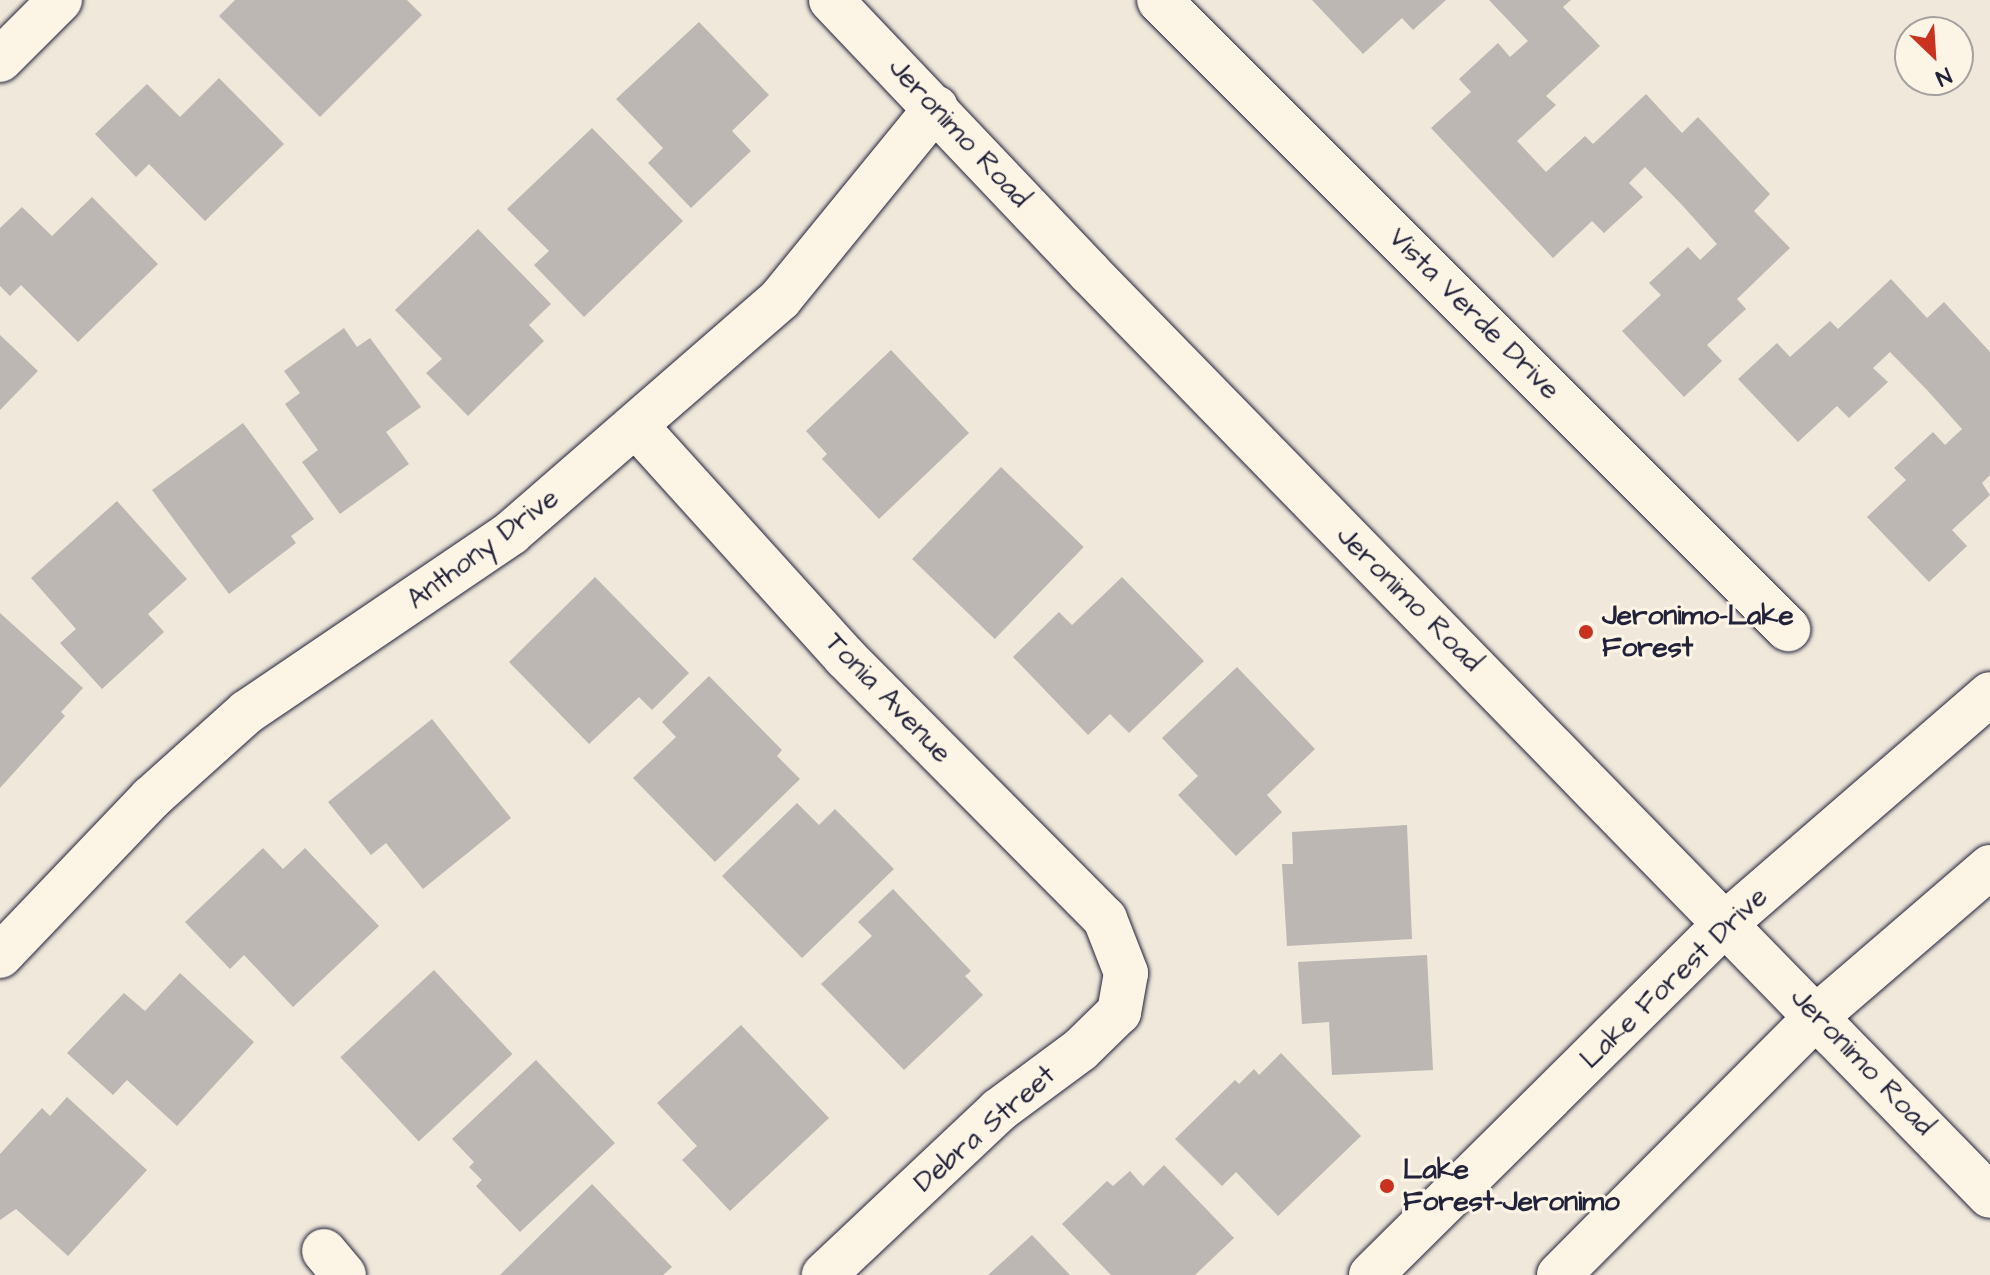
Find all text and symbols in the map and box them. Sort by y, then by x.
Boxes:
north arrow [1894,16,1974,96]
street label: Jeronimo Road [881,51,1037,215]
text: N [1931,59,1956,93]
street label: Vista Verde Drive [1381,221,1567,407]
street label: Anthony Drive [401,481,565,617]
street label: Jeronimo Road [1329,519,1489,679]
place label: Jeronimo-Lake Forest [1602,599,1794,665]
marker: Jeronimo-Lake Forest [1577,623,1595,641]
street label: Tonia Avenue [818,626,958,770]
street label: Lake Forest Drive [1573,880,1775,1076]
street label: Jeronimo Road [1783,981,1941,1143]
street label: Debra Street [907,1058,1063,1200]
place label: Lake Forest-Jeronimo [1403,1153,1620,1219]
marker: Lake Forest-Jeronimo [1378,1177,1396,1195]

